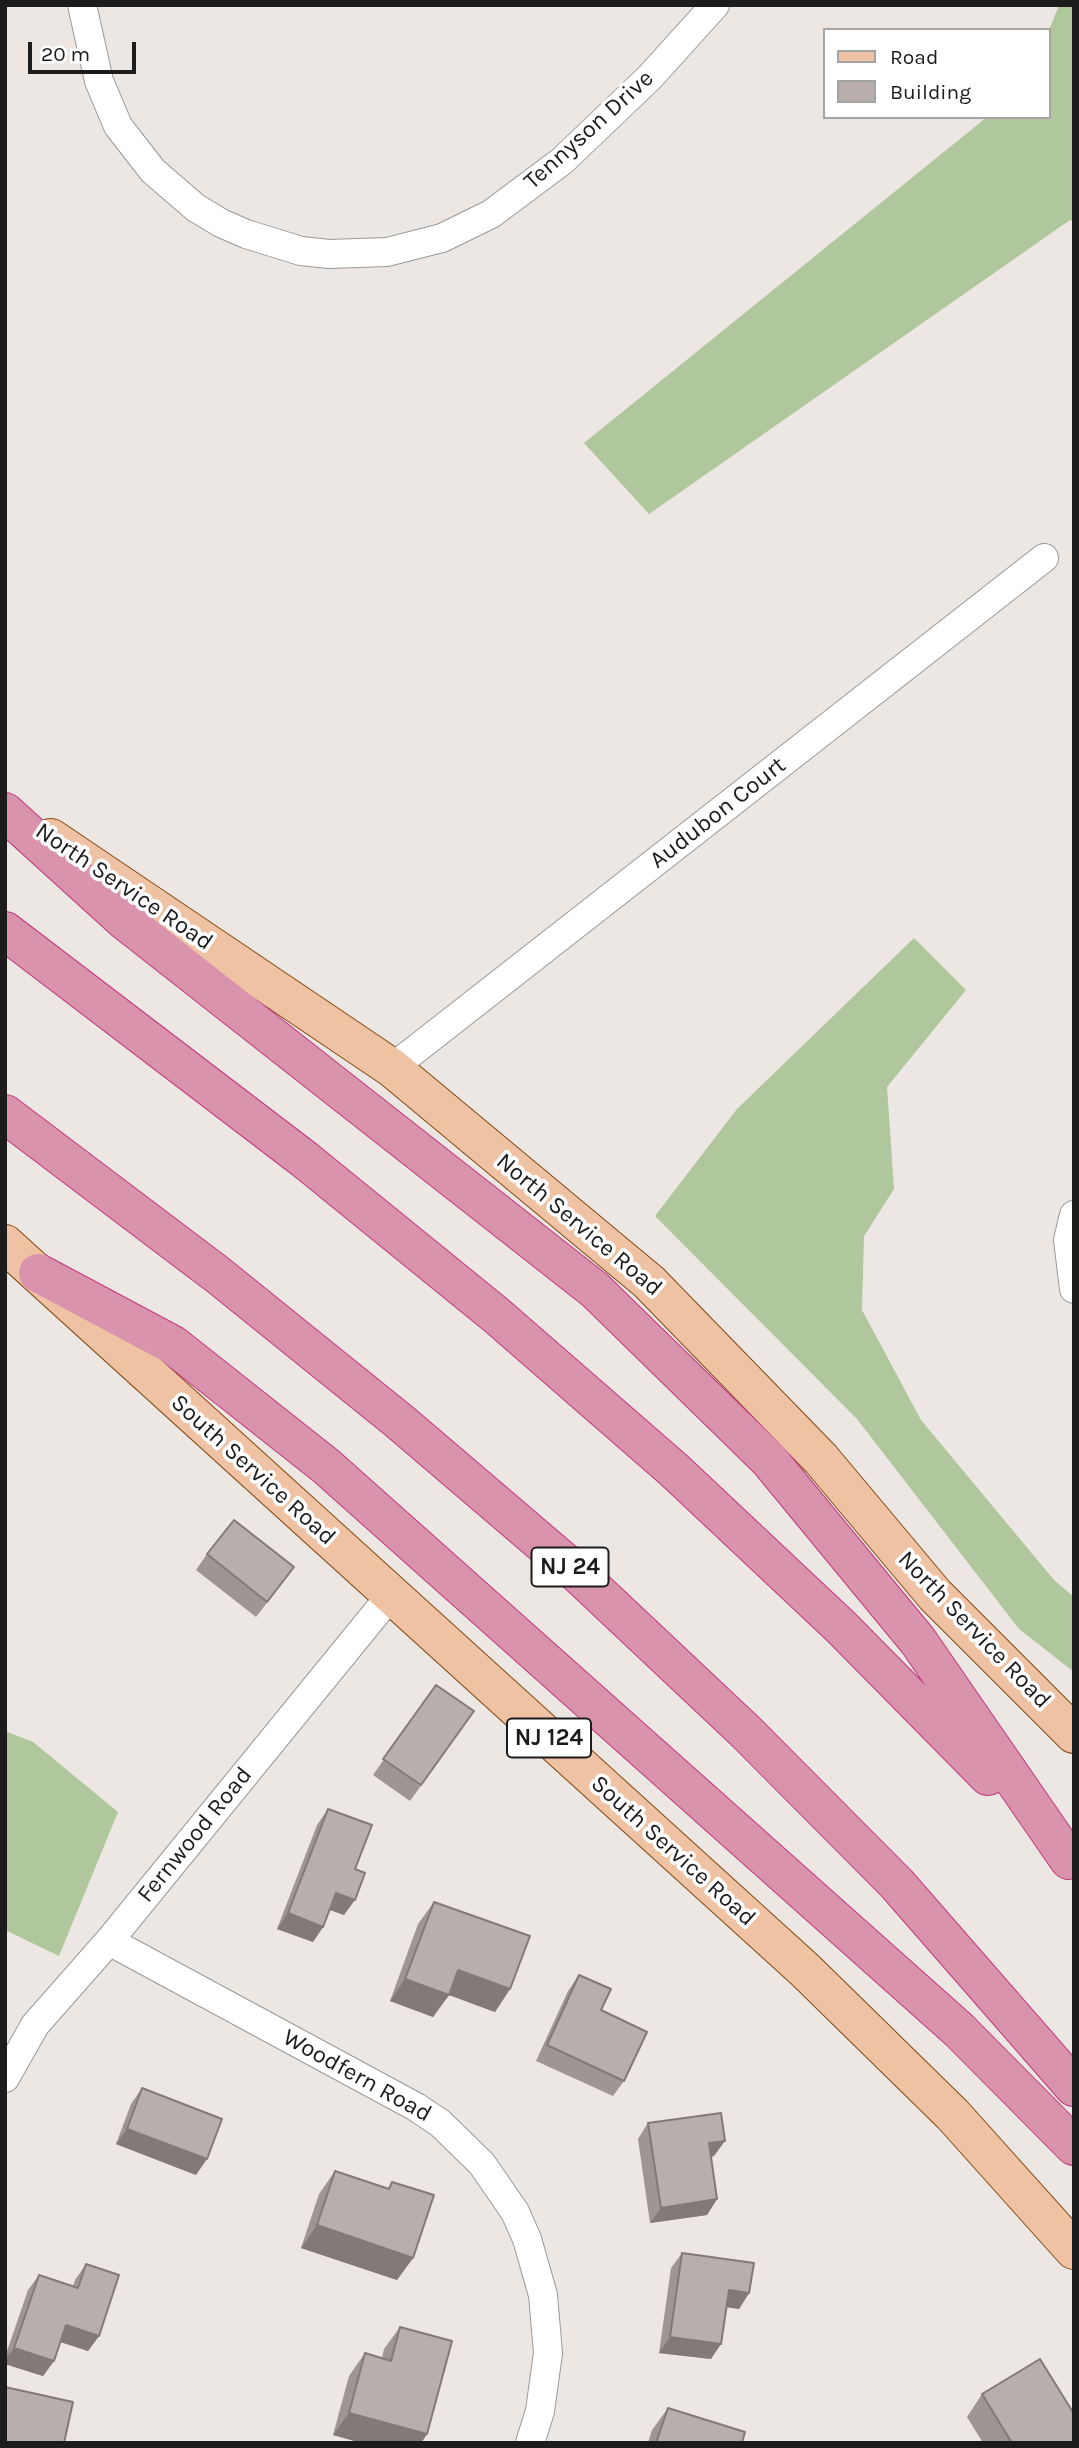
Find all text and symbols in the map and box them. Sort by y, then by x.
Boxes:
scale bar [32,28,140,72]
legend [824,28,1051,119]
text: 20 m [41,42,90,66]
text: Road [890,45,938,69]
street label: Tennyson Drive [518,64,660,196]
text: Building [890,80,971,104]
street label: Audubon Court [644,751,792,875]
street label: North Service Road [30,817,218,957]
street label: North Service Road [490,1147,668,1303]
street label: South Service Road [165,1388,341,1552]
street label: North Service Road [891,1545,1057,1715]
road number: NJ 24 [532,1548,608,1586]
road number: NJ 124 [507,1718,591,1758]
street label: Fernwood Road [132,1761,258,1909]
street label: South Service Road [585,1769,761,1933]
street label: Woodfern Road [278,2023,436,2129]

